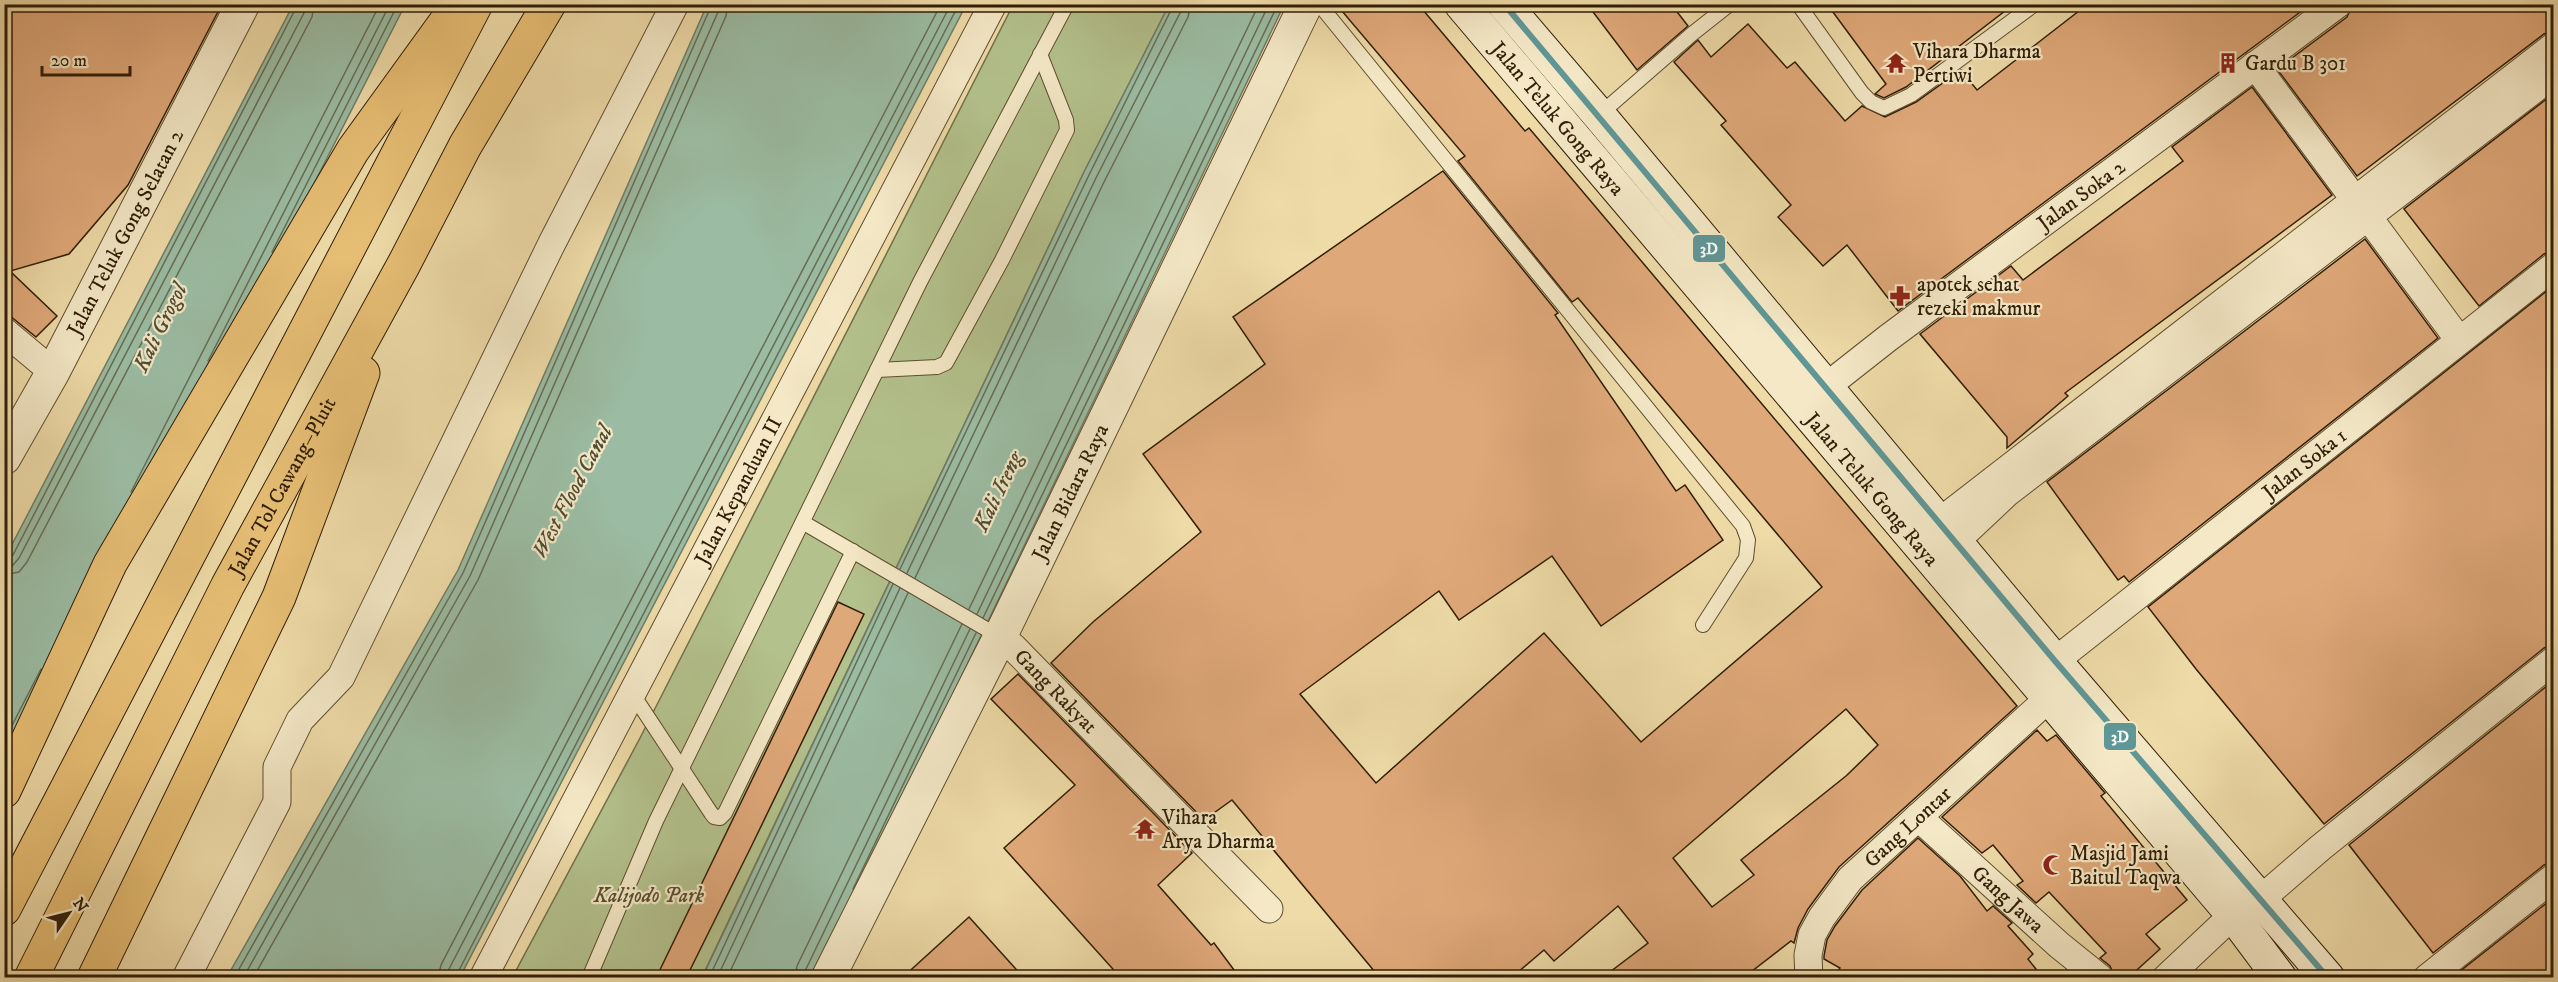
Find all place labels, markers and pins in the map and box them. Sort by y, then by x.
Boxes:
place label: Vihara Dharma Pertiwi [1912,39,2041,89]
temple icon: Vihara Dharma Pertiwi [1884,51,1908,75]
building icon: Gardu B 301 [2216,51,2240,75]
place label: Gardu B 301 [2245,51,2346,77]
place label: apotek sehat rezeki makmur [1917,272,2041,322]
pharmacy icon: apotek sehat rezeki makmur [1888,284,1912,308]
place label: Vihara Arya Dharma [1161,805,1275,855]
temple icon: Vihara Arya Dharma [1133,817,1157,841]
place label: Masjid Jami Baitul Taqwa [2070,841,2181,891]
mosque icon: Masjid Jami Baitul Taqwa [2041,853,2065,877]

